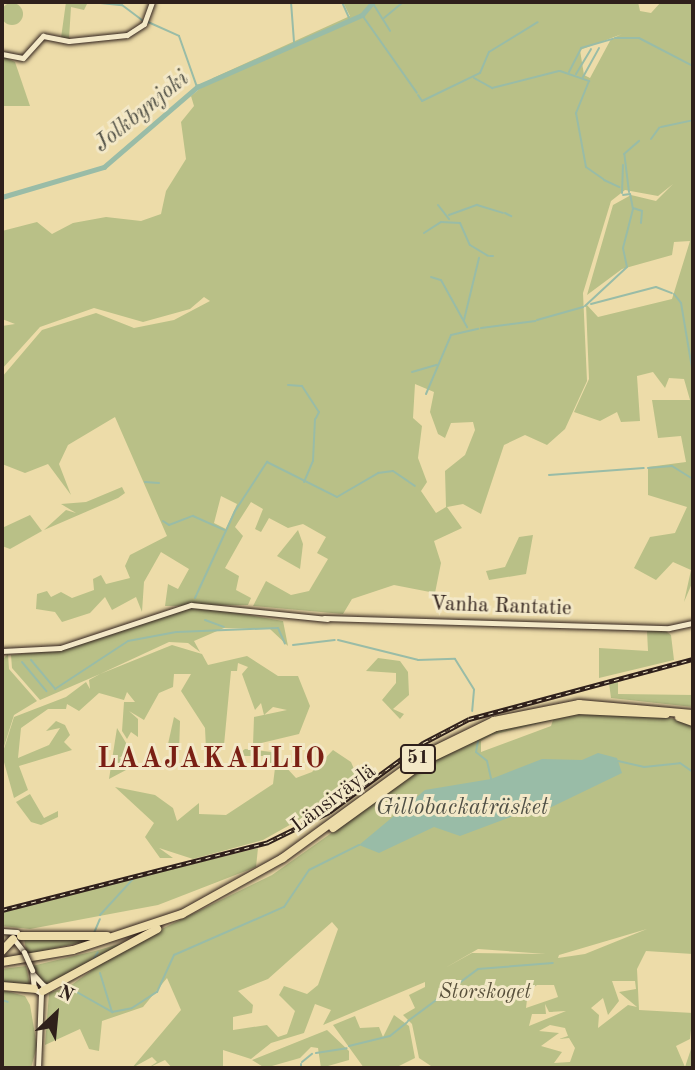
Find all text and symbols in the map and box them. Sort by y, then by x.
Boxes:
water label: Jolkbynjoki [89,65,195,159]
street label: Vanha Rantatie [430,592,572,622]
district label: LAAJAKALLIO [98,743,326,777]
road number: 51 [399,744,437,774]
street label: Länsiväylä [287,759,381,839]
water label: Gillobackaträsket [376,794,548,822]
north arrow [21,979,91,1049]
park label: Storskoget [439,980,531,1006]
text: N [55,983,76,1006]

